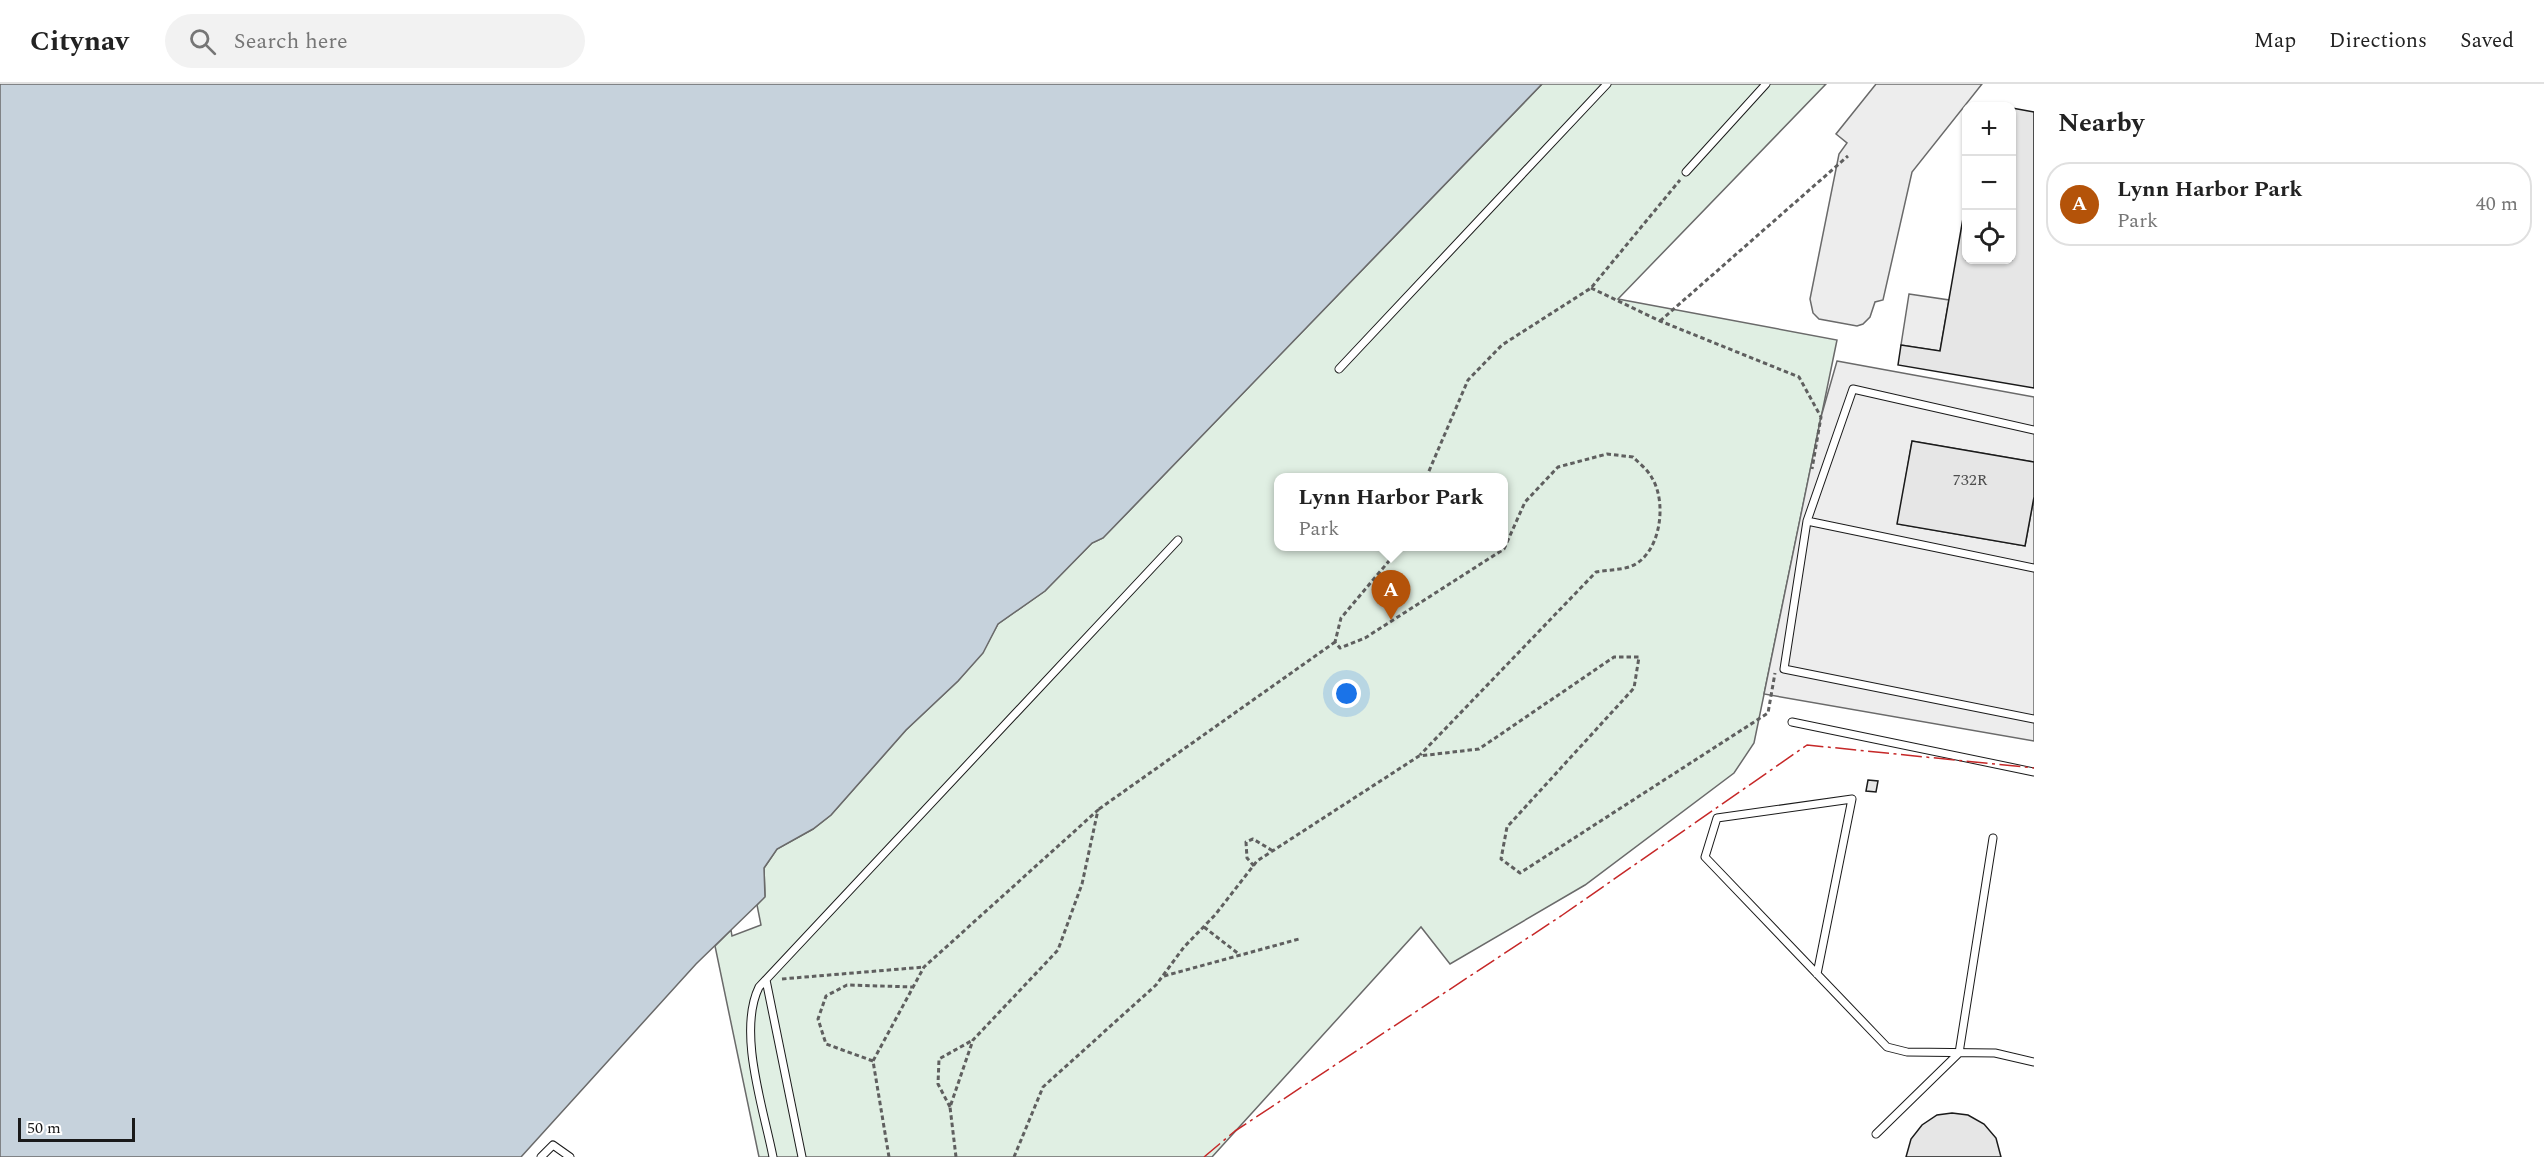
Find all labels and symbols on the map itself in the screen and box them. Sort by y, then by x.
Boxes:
house number: 732R [1953,468,1988,492]
pin: A [1372,570,1410,620]
your location [1332,679,1361,708]
scale bar [18,1115,135,1142]

